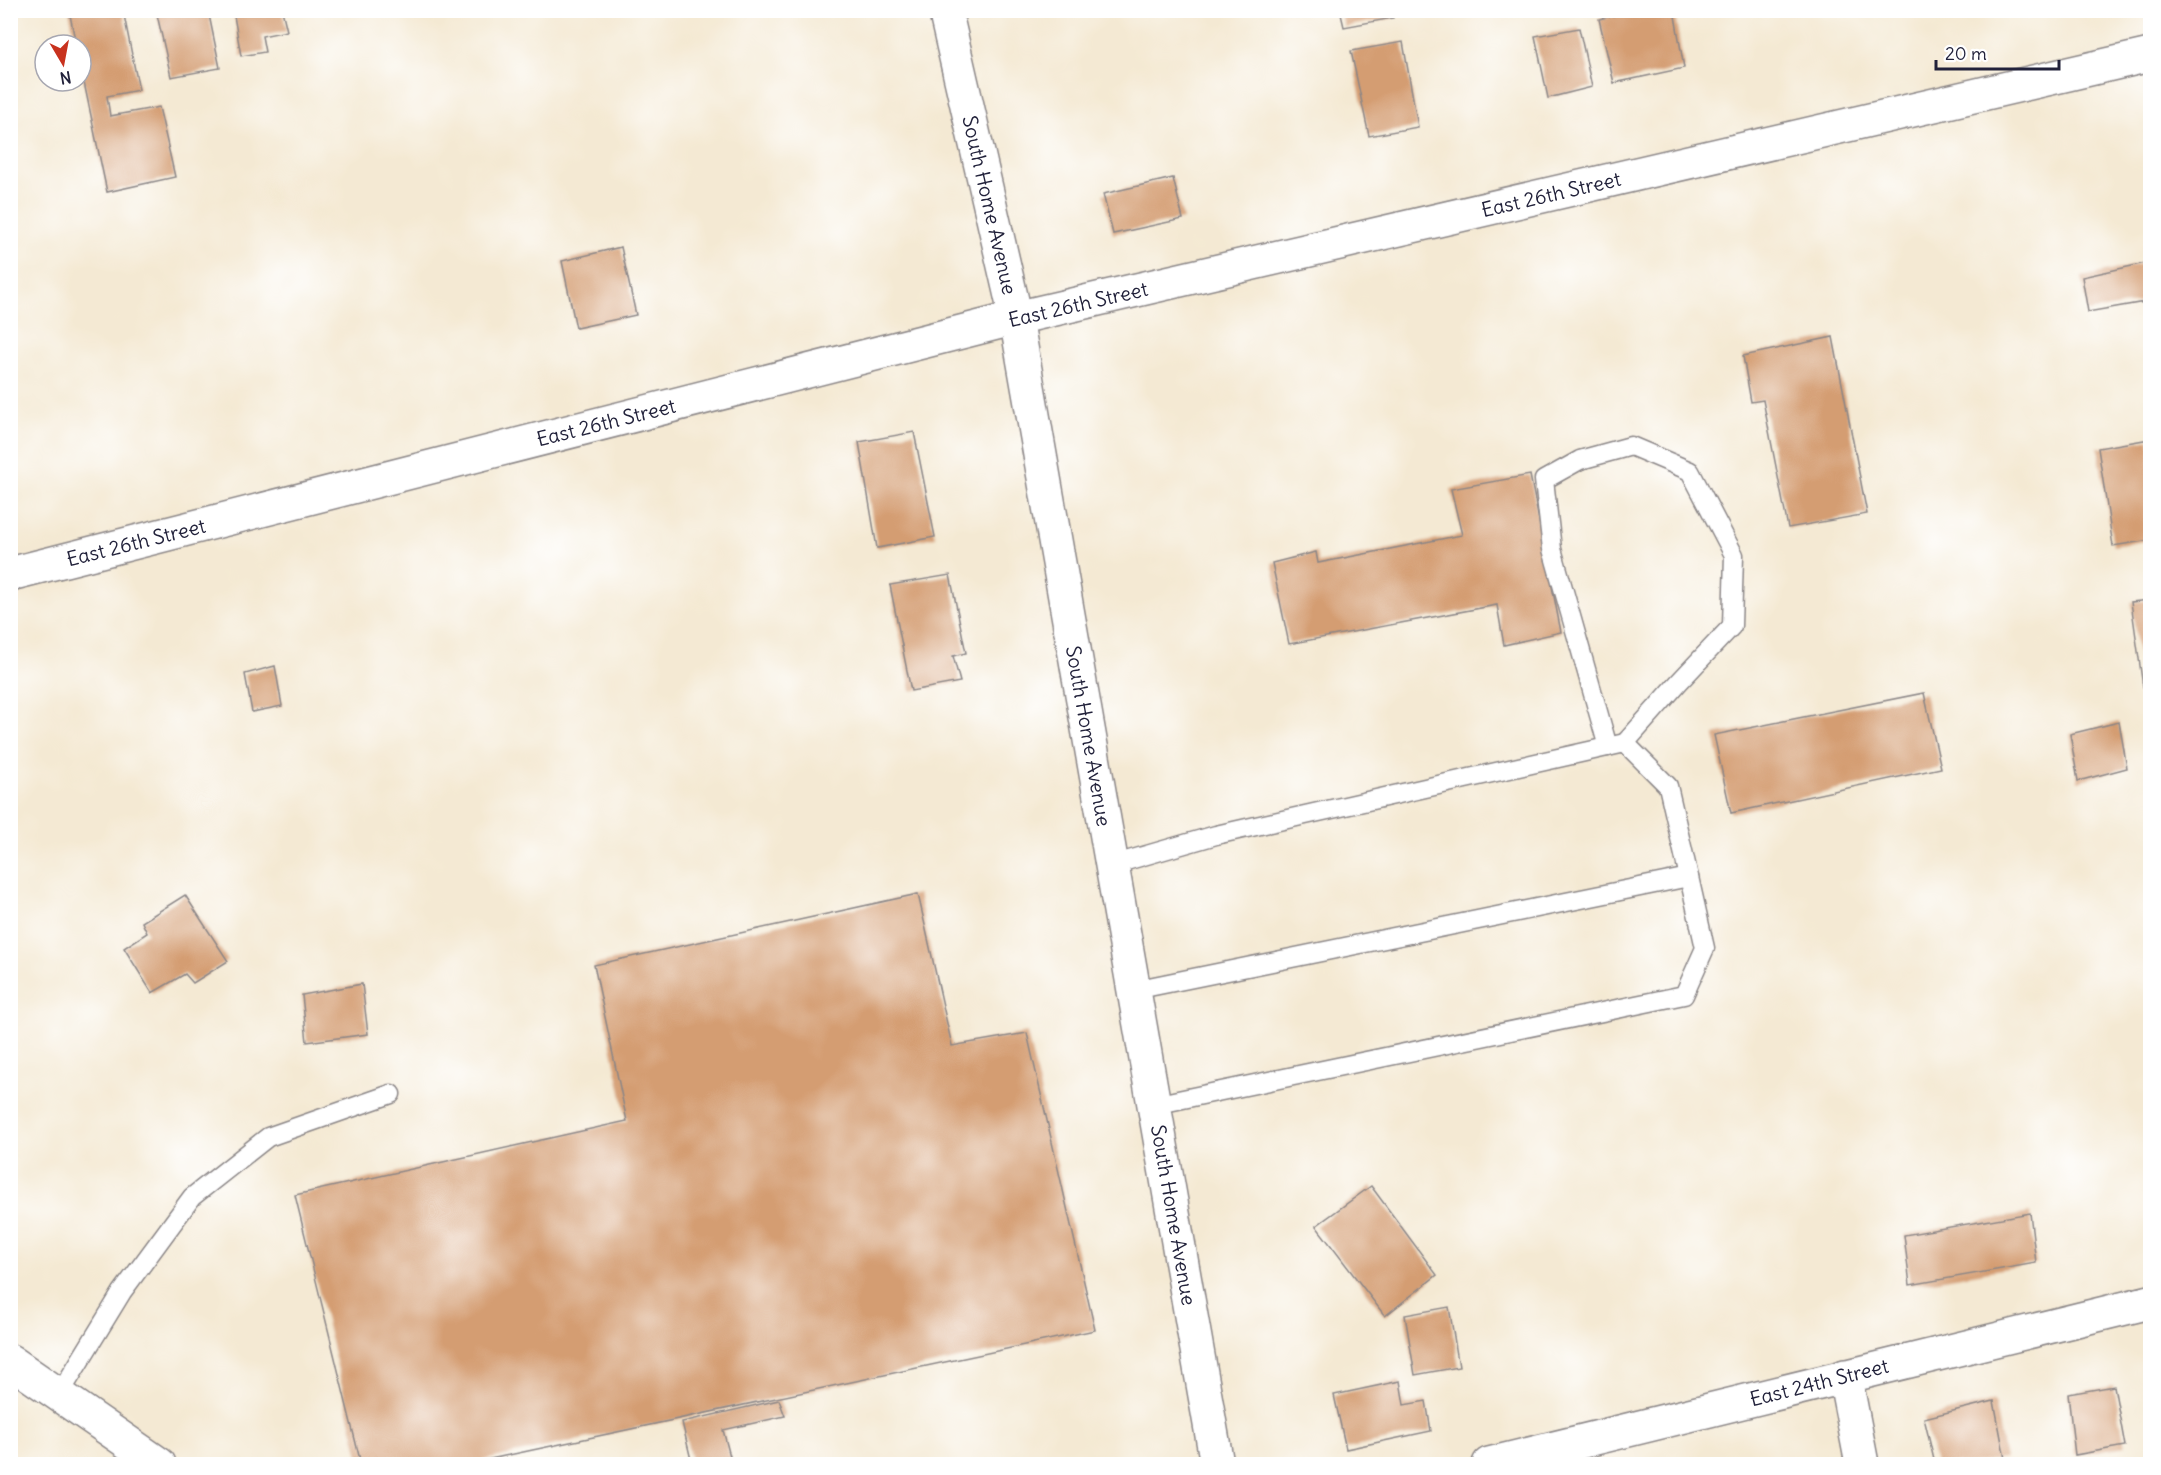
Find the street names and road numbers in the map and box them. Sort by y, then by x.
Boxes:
street label: South Home Avenue [957,113,1023,297]
street label: East 26th Street [1479,166,1623,222]
street label: East 26th Street [1006,276,1150,332]
street label: East 26th Street [534,393,678,451]
street label: East 26th Street [64,513,208,571]
street label: South Home Avenue [1061,644,1117,828]
street label: South Home Avenue [1146,1123,1202,1307]
street label: East 24th Street [1747,1353,1891,1411]

